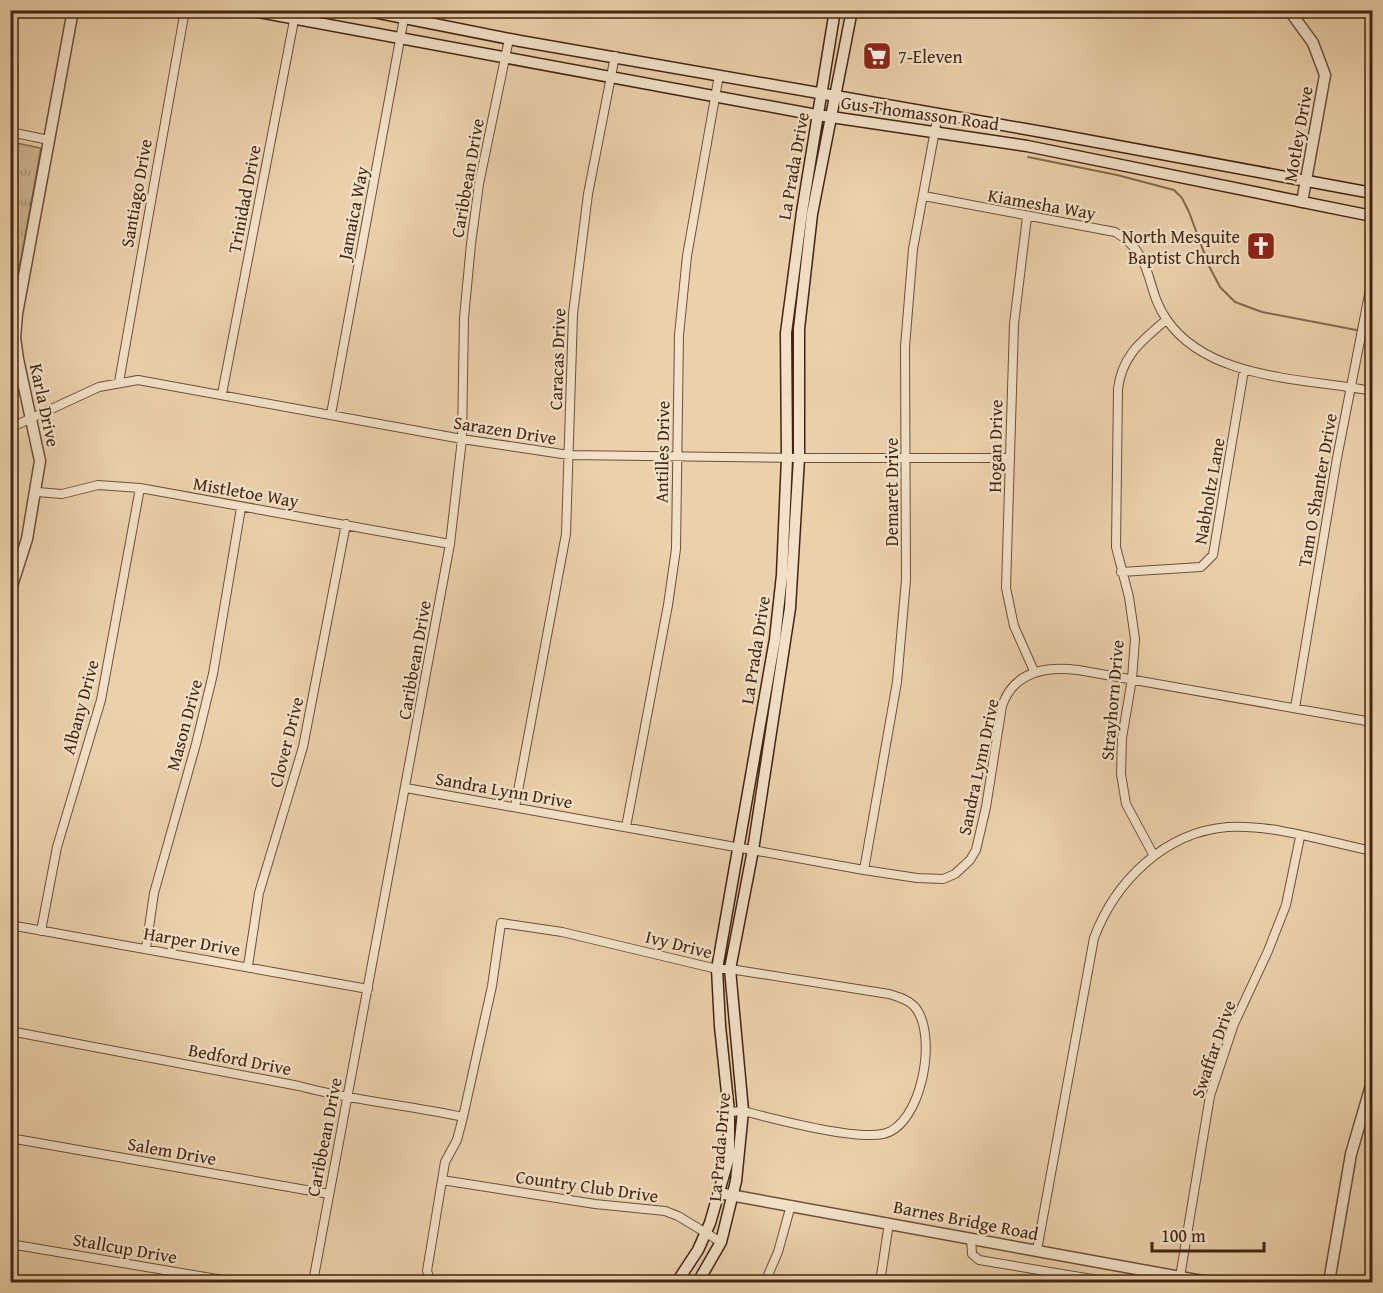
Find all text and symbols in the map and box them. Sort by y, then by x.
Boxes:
supermarket icon: 7-Eleven [861,40,893,72]
place label: 7-Eleven [898,43,963,70]
street label: Motley Drive [1276,84,1320,184]
street label: Gus Thomasson Road [839,89,1001,138]
street label: La Prada Drive [770,110,816,222]
street label: Caribbean Drive [443,116,491,240]
street label: Santiago Drive [113,137,159,249]
street label: Trinidad Drive [220,143,268,255]
street label: Jamaica Way [330,164,375,264]
street label: Kiamesha Way [986,181,1098,227]
place label: North Mesquite Baptist Church [1122,223,1240,271]
church icon: North Mesquite Baptist Church [1245,230,1277,262]
street label: Caracas Drive [542,308,572,410]
street label: Karla Drive [23,361,67,449]
street label: Hogan Drive [981,399,1009,493]
street label: Antilles Drive [648,401,676,503]
street label: Sarazen Drive [452,409,558,451]
street label: Tam O Shanter Drive [1290,411,1344,569]
street label: Nabholtz Lane [1186,435,1232,547]
street label: Demaret Drive [878,438,905,546]
street label: Mistletoe Way [191,469,301,515]
street label: La Prada Drive [733,594,777,706]
street label: Caribbean Drive [390,598,438,722]
street label: Strayhorn Drive [1093,639,1131,761]
street label: Albany Drive [54,657,106,757]
street label: Mason Drive [159,676,209,774]
street label: Clover Drive [262,694,310,790]
street label: Sandra Lynn Drive [950,696,1006,838]
street label: Sandra Lynn Drive [433,765,575,815]
street label: Harper Drive [142,919,242,963]
street label: Ivy Drive [643,923,715,965]
street label: Swaffar Drive [1184,997,1242,1101]
street label: Bedford Drive [186,1036,294,1082]
street label: Caribbean Drive [299,1075,349,1199]
street label: La Prada Drive [701,1091,737,1203]
street label: Salem Drive [125,1130,219,1172]
street label: Country Club Drive [514,1163,660,1209]
street label: Barnes Bridge Road [891,1193,1041,1247]
scale bar [1152,1215,1264,1253]
text: 100 m [1161,1222,1206,1249]
street label: Stallcup Drive [71,1226,179,1270]

